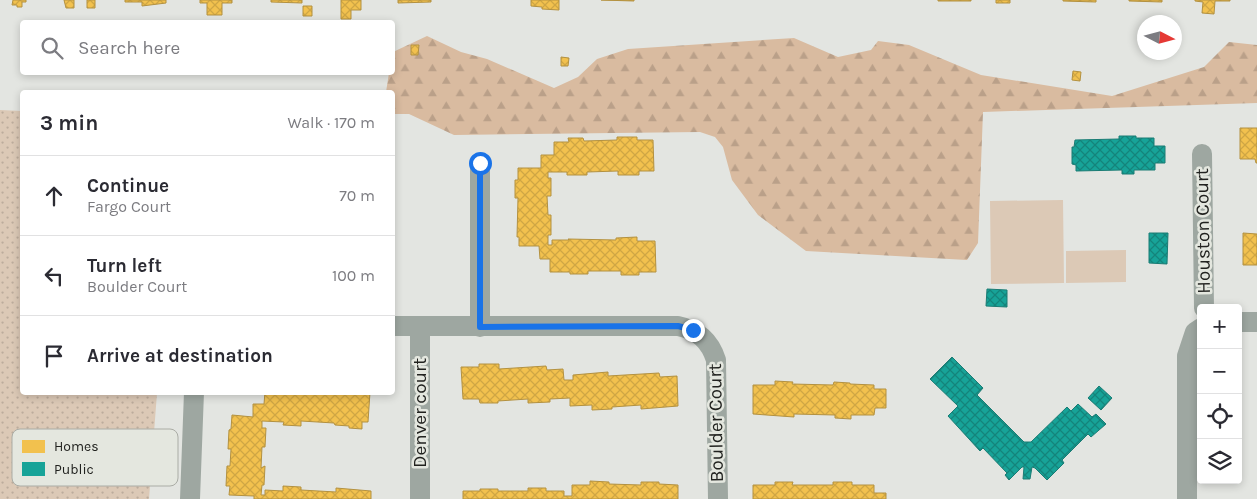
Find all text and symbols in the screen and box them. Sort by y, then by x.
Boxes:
north arrow [1137,15,1182,60]
search box [20,20,395,75]
icon: search [38,34,66,62]
text: Search here [78,37,180,59]
text: 3 min [40,111,98,135]
text: Walk · 170 m [287,113,375,132]
route start [469,152,492,175]
street label: Houston Court [1191,168,1215,294]
text: Continue [87,175,169,197]
icon: ahead [40,182,68,210]
text: 70 m [339,186,375,205]
text: Fargo Court [87,197,171,216]
text: Turn left [87,255,162,277]
icon: left [40,262,68,290]
text: 100 m [332,266,375,285]
text: Boulder Court [87,277,187,296]
map controls [1197,304,1242,484]
button: + [1197,304,1242,349]
route end [682,319,705,342]
icon: arrive [40,342,68,370]
text: Arrive at destination [87,345,273,367]
button: − [1197,349,1242,394]
street label: Denver court [409,358,431,468]
street label: Boulder Court [704,363,728,483]
button: locate [1197,394,1242,439]
legend [12,429,178,486]
text: Homes [54,438,99,455]
button: layers [1197,439,1242,484]
text: Public [54,461,94,478]

